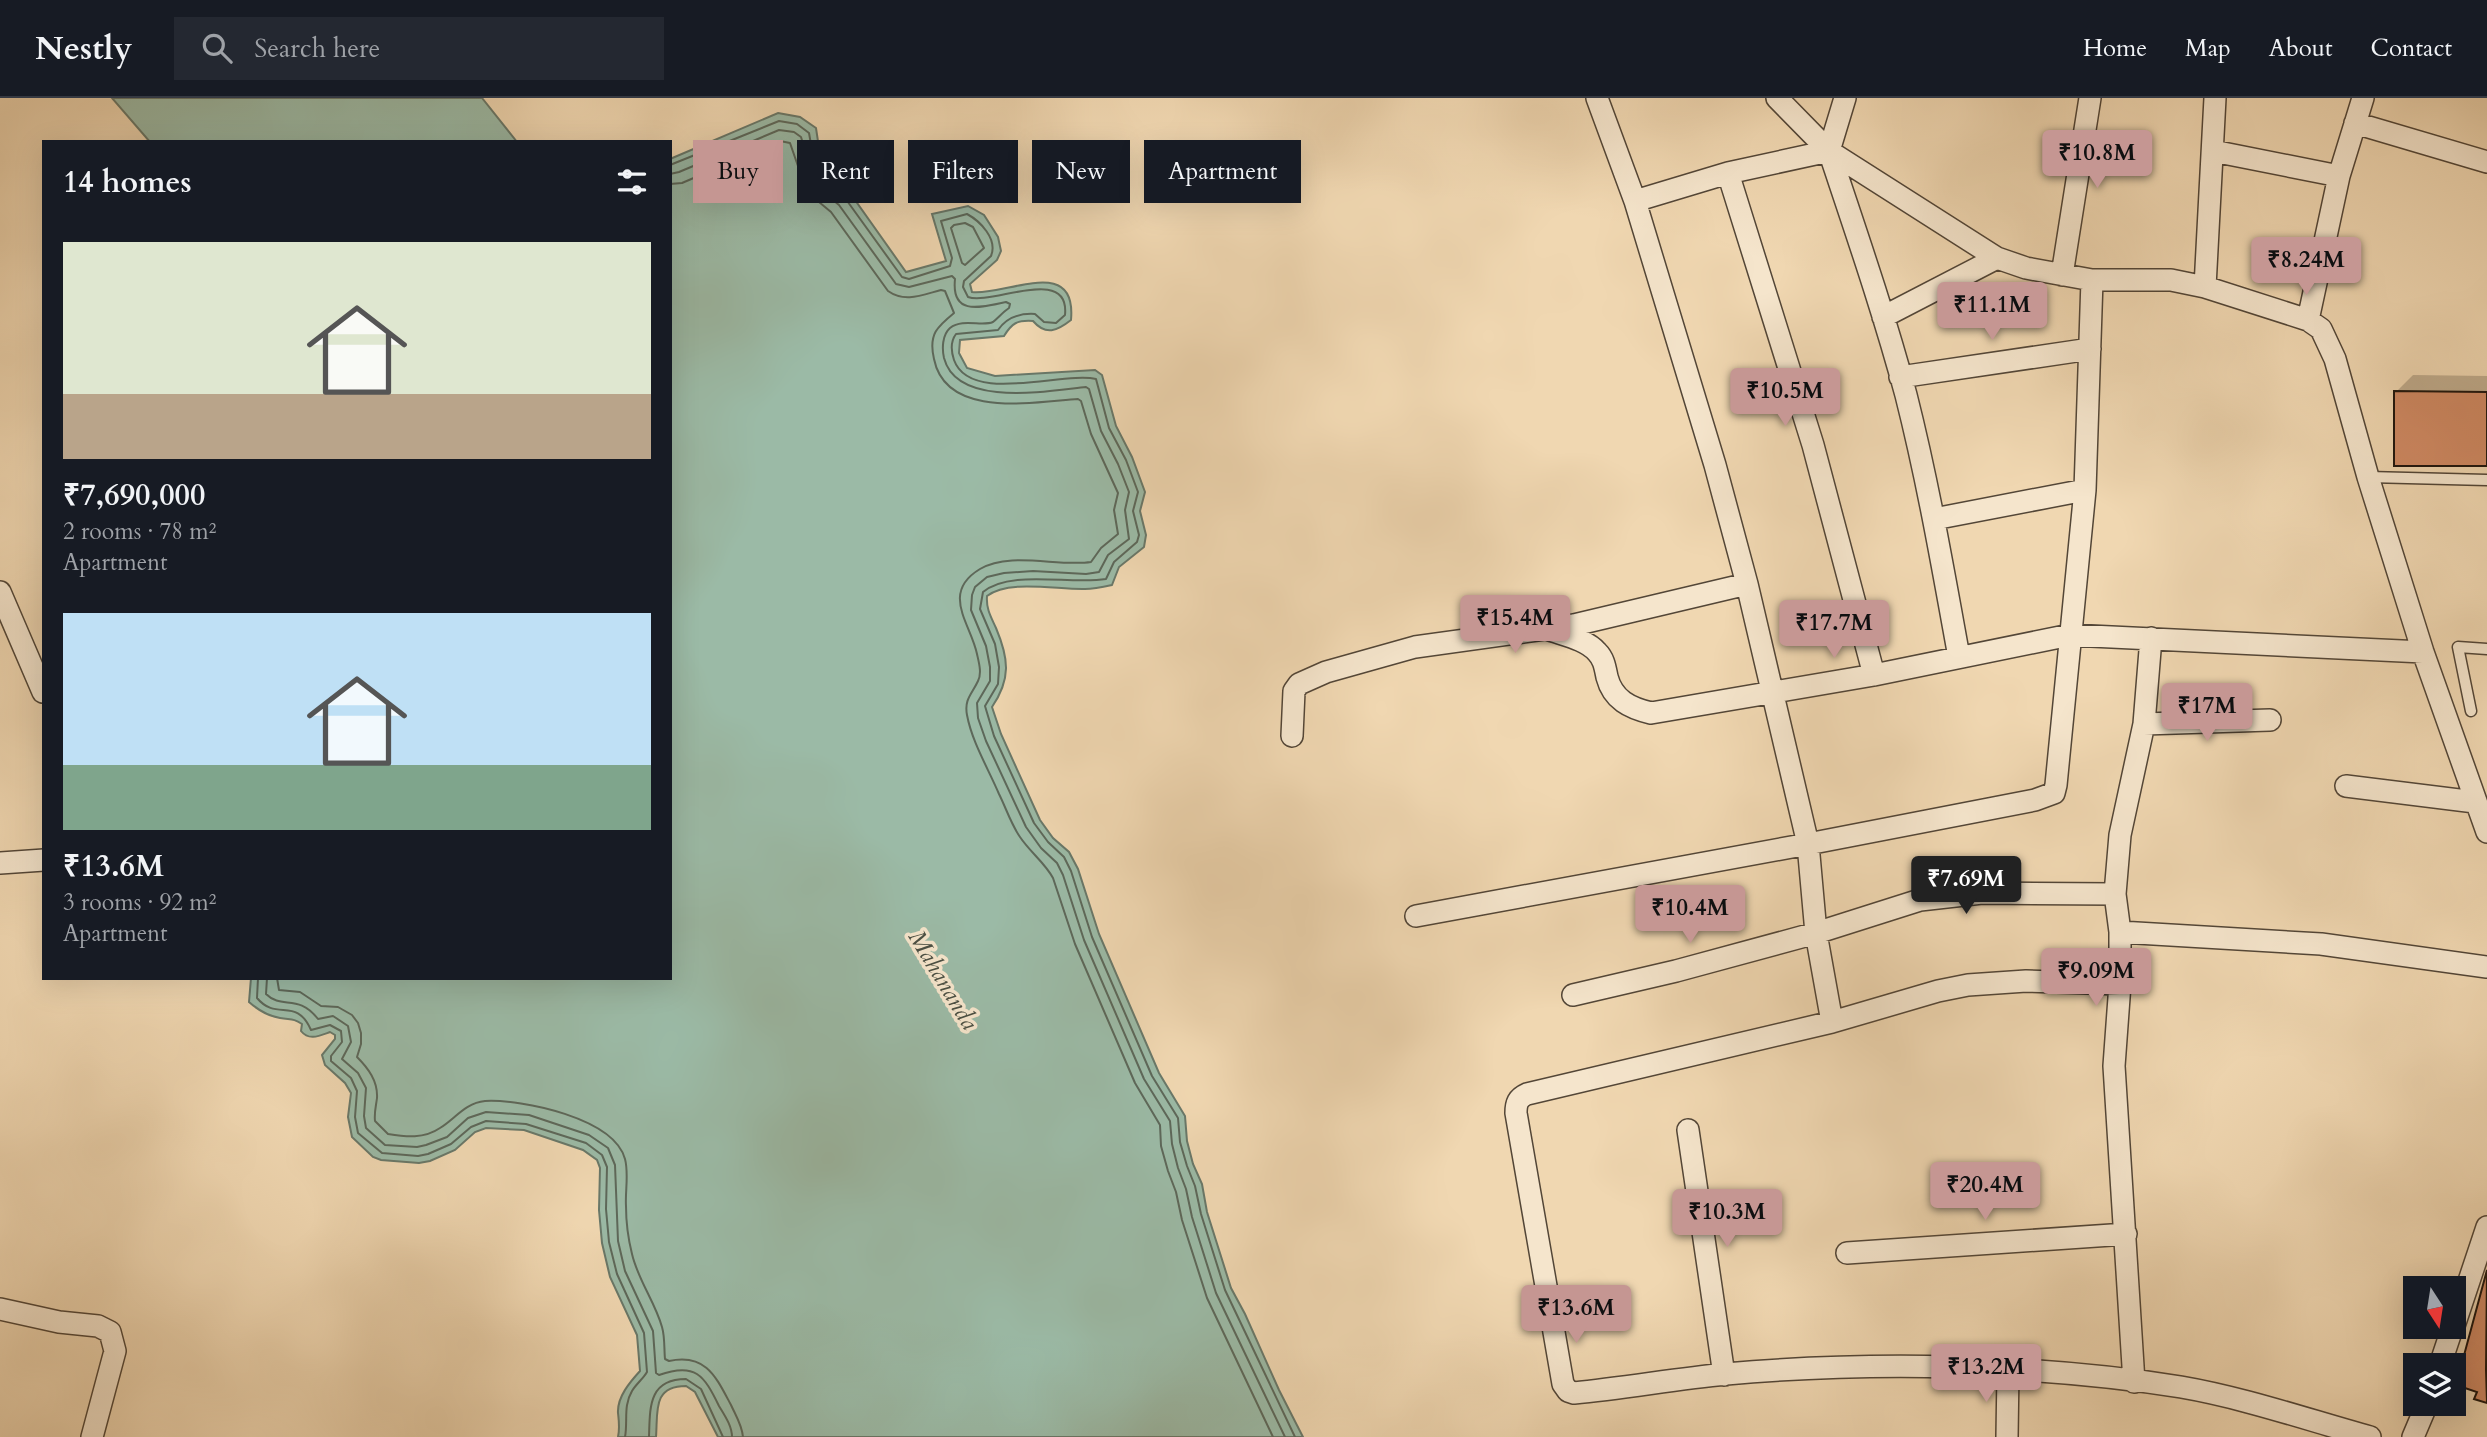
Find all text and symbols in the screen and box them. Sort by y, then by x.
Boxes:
search box [174,17,664,80]
text: Nestly [35,26,132,71]
icon: search [198,29,236,67]
text: Search here [254,31,380,66]
text: Home [2083,32,2147,65]
text: Map [2185,32,2231,65]
text: About [2269,32,2333,65]
text: Contact [2371,32,2452,65]
pin: ₹10.8M [2040,130,2154,190]
text: ₹10.8M [2058,137,2136,168]
chip: Buy [693,140,783,203]
chip: Rent [797,140,894,203]
chip: Filters [908,140,1018,203]
chip: New [1032,140,1130,203]
chip: Apartment [1144,140,1301,203]
text: 14 homes [63,162,192,203]
icon: filters [613,163,651,201]
pin: ₹8.24M [2249,238,2363,297]
text: ₹8.24M [2267,244,2345,275]
pin: ₹11.1M [1935,282,2049,342]
icon: home [294,287,420,413]
text: ₹11.1M [1953,289,2031,320]
pin: ₹10.5M [1728,368,1842,428]
text: ₹10.5M [1746,375,1824,406]
text: ₹7,690,000 [63,475,205,516]
text: 2 rooms · 78 m² [63,516,216,547]
text: Apartment [63,547,167,578]
pin: ₹15.4M [1458,596,1572,655]
pin: ₹17.7M [1777,601,1891,660]
text: ₹15.4M [1476,602,1554,633]
text: ₹17.7M [1795,607,1873,638]
icon: home [294,658,420,784]
pin: ₹17M [2166,684,2248,743]
text: ₹17M [2177,690,2237,721]
text: ₹13.6M [63,846,164,887]
pin: ₹7.69M [1909,856,2023,916]
text: ₹7.69M [1927,863,2005,894]
pin: ₹10.4M [1633,886,1747,945]
text: 3 rooms · 92 m² [63,887,216,918]
text: ₹10.4M [1651,892,1729,923]
text: Apartment [63,918,167,949]
water label: Mahananda [900,924,986,1036]
pin: ₹9.09M [2039,948,2153,1008]
text: ₹9.09M [2057,955,2135,986]
pin: ₹20.4M [1928,1162,2042,1222]
text: ₹20.4M [1946,1169,2024,1200]
pin: ₹10.3M [1670,1190,1784,1249]
text: ₹10.3M [1688,1196,1766,1227]
north arrow [2403,1276,2466,1339]
map controls [2403,1276,2466,1416]
pin: ₹13.6M [1519,1286,1633,1345]
text: ₹13.6M [1537,1292,1615,1323]
pin: ₹13.2M [1929,1344,2043,1404]
text: ₹13.2M [1947,1351,2025,1382]
button: layers [2403,1353,2466,1416]

